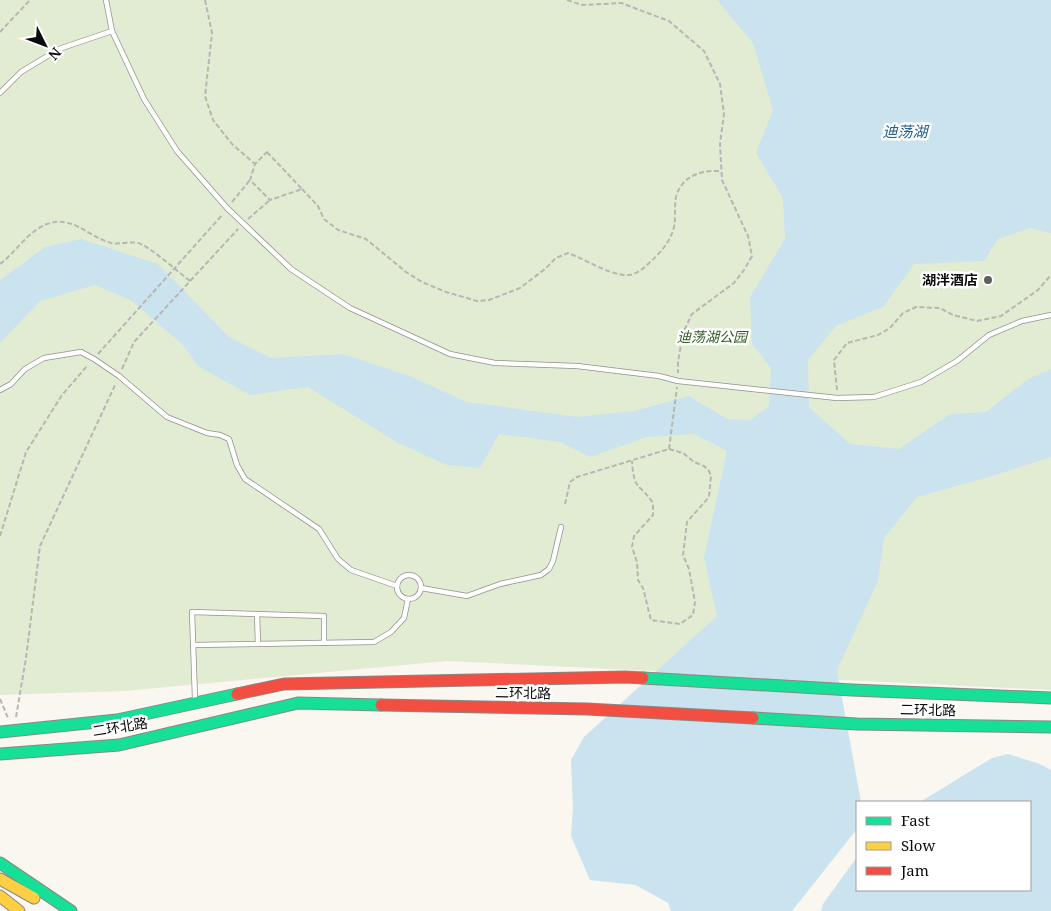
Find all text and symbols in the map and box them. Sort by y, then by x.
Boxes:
north arrow [20,20,70,70]
text: N [44,44,66,64]
water label: 迪荡湖 [882,121,929,141]
place label: 湖泮酒店 [922,270,978,289]
marker: 湖泮酒店 [982,274,994,286]
park label: 迪荡湖公园 [677,327,749,346]
street label: 二环北路 [495,683,551,702]
street label: 二环北路 [900,700,956,719]
street label: 二环北路 [91,713,149,740]
legend [856,801,1031,891]
text: Fast [901,810,930,830]
text: Slow [901,835,935,855]
text: Jam [900,860,929,880]

